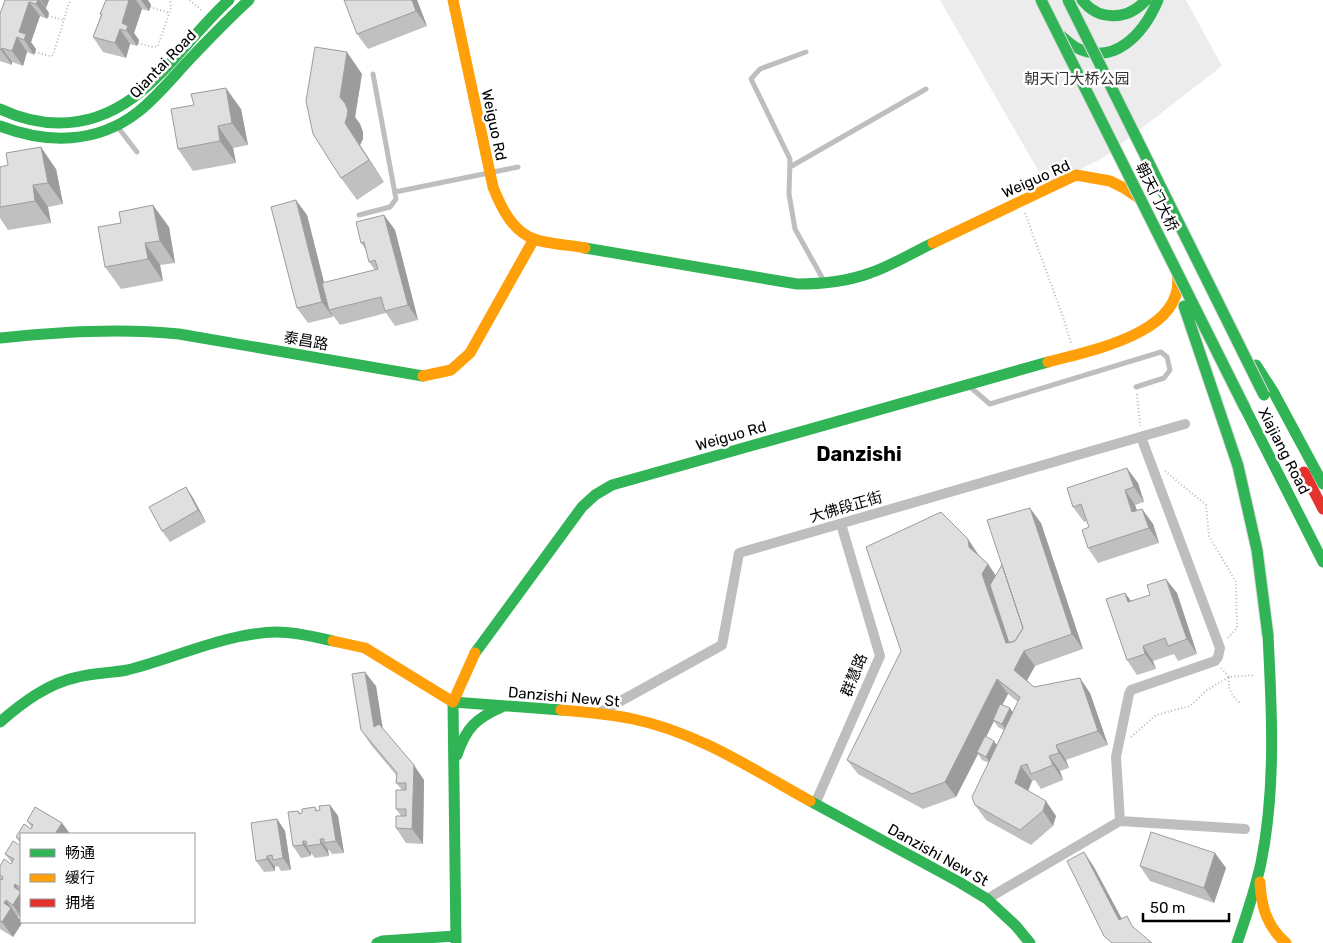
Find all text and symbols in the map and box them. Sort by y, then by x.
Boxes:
street label: Qiantai Road [126,26,200,102]
park label: 朝天门大桥公园 [1024,70,1130,88]
street label: Weiguo Rd [478,88,510,162]
street label: Weiguo Rd [999,156,1073,202]
street label: 朝天门大桥 [1132,159,1182,235]
street label: 泰昌路 [282,328,330,354]
street label: Xiajiang Road [1255,405,1313,497]
street label: Weiguo Rd [694,417,768,455]
district label: Danzishi [816,442,902,466]
street label: 大佛段正街 [807,488,885,526]
street label: 群慧路 [837,651,871,699]
street label: Danzishi New St [507,683,621,711]
street label: Danzishi New St [885,820,992,890]
legend [20,833,195,923]
text: 畅通 [65,844,95,862]
text: 缓行 [65,869,95,887]
scale bar [1143,890,1229,922]
text: 拥堵 [65,894,95,912]
text: 50 m [1150,899,1185,917]

